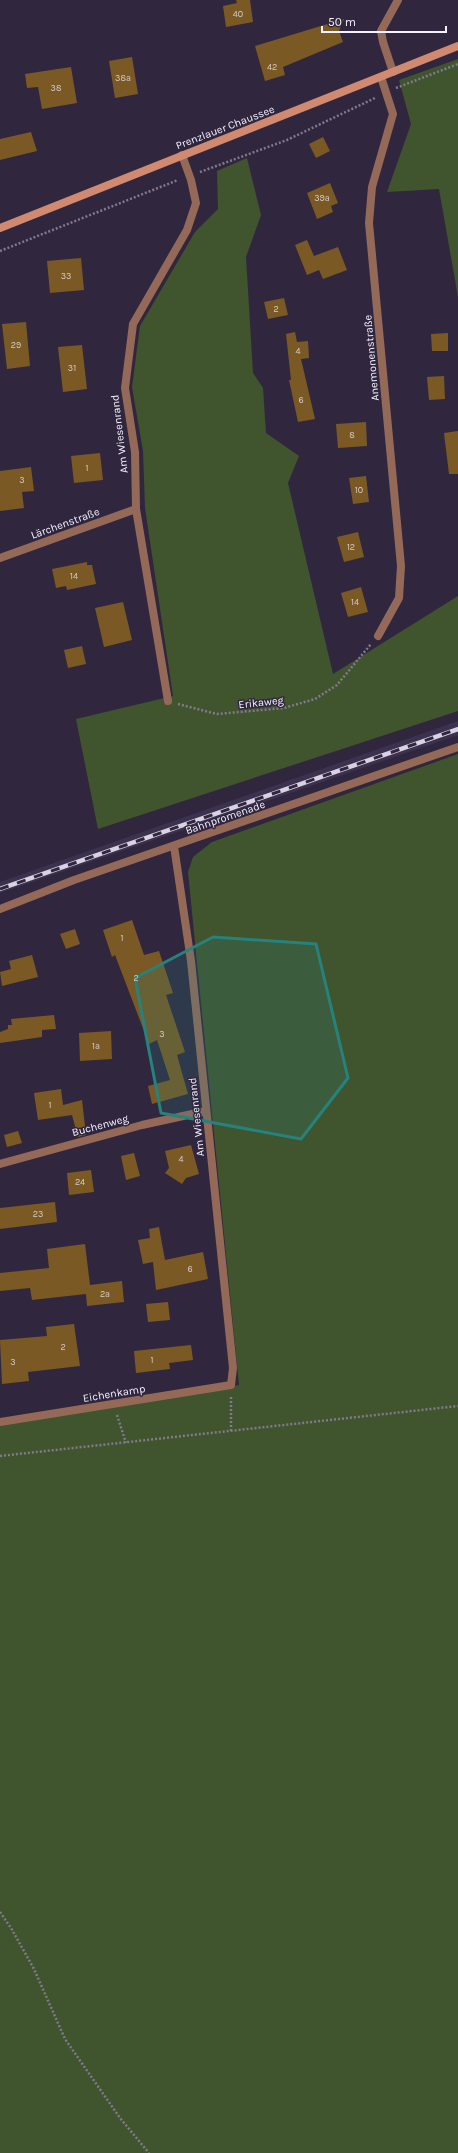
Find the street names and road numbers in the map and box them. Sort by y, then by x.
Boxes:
street label: Prenzlauer Chaussee [174,103,277,152]
street label: Anemonenstraße [361,314,382,401]
street label: Am Wiesenrand [108,394,131,474]
street label: Lärchenstraße [29,505,102,542]
street label: Erikaweg [238,694,285,711]
street label: Bahnpromenade [184,798,267,837]
street label: Am Wiesenrand [186,1077,207,1157]
street label: Buchenweg [70,1112,131,1139]
street label: Eichenkamp [82,1382,146,1405]

